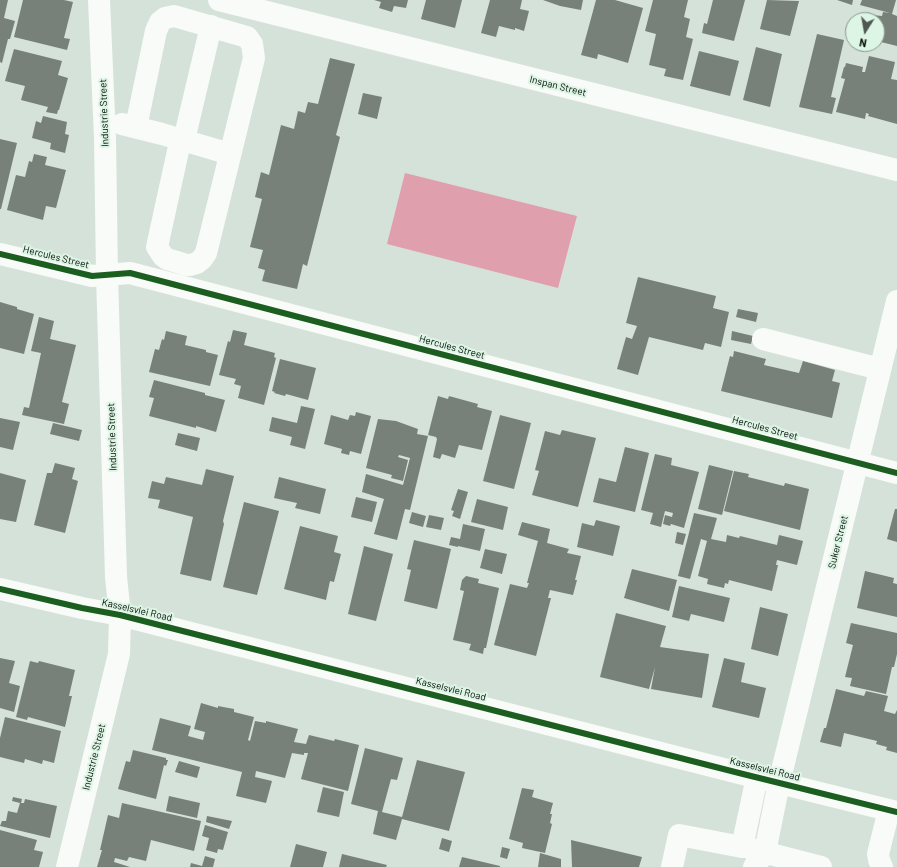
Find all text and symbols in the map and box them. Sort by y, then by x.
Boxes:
north arrow [845,12,885,52]
text: N [858,36,868,50]
street label: Inspan Street [528,73,588,99]
street label: Industrie Street [97,79,111,147]
street label: Hercules Street [22,243,90,271]
street label: Hercules Street [418,332,486,362]
street label: Industrie Street [105,403,119,471]
street label: Hercules Street [731,413,799,443]
street label: Suker Street [826,514,850,570]
street label: Kasselsvlei Road [101,596,173,624]
street label: Kasselsvlei Road [415,674,487,704]
street label: Industrie Street [80,723,108,791]
street label: Kasselsvlei Road [729,754,801,784]

